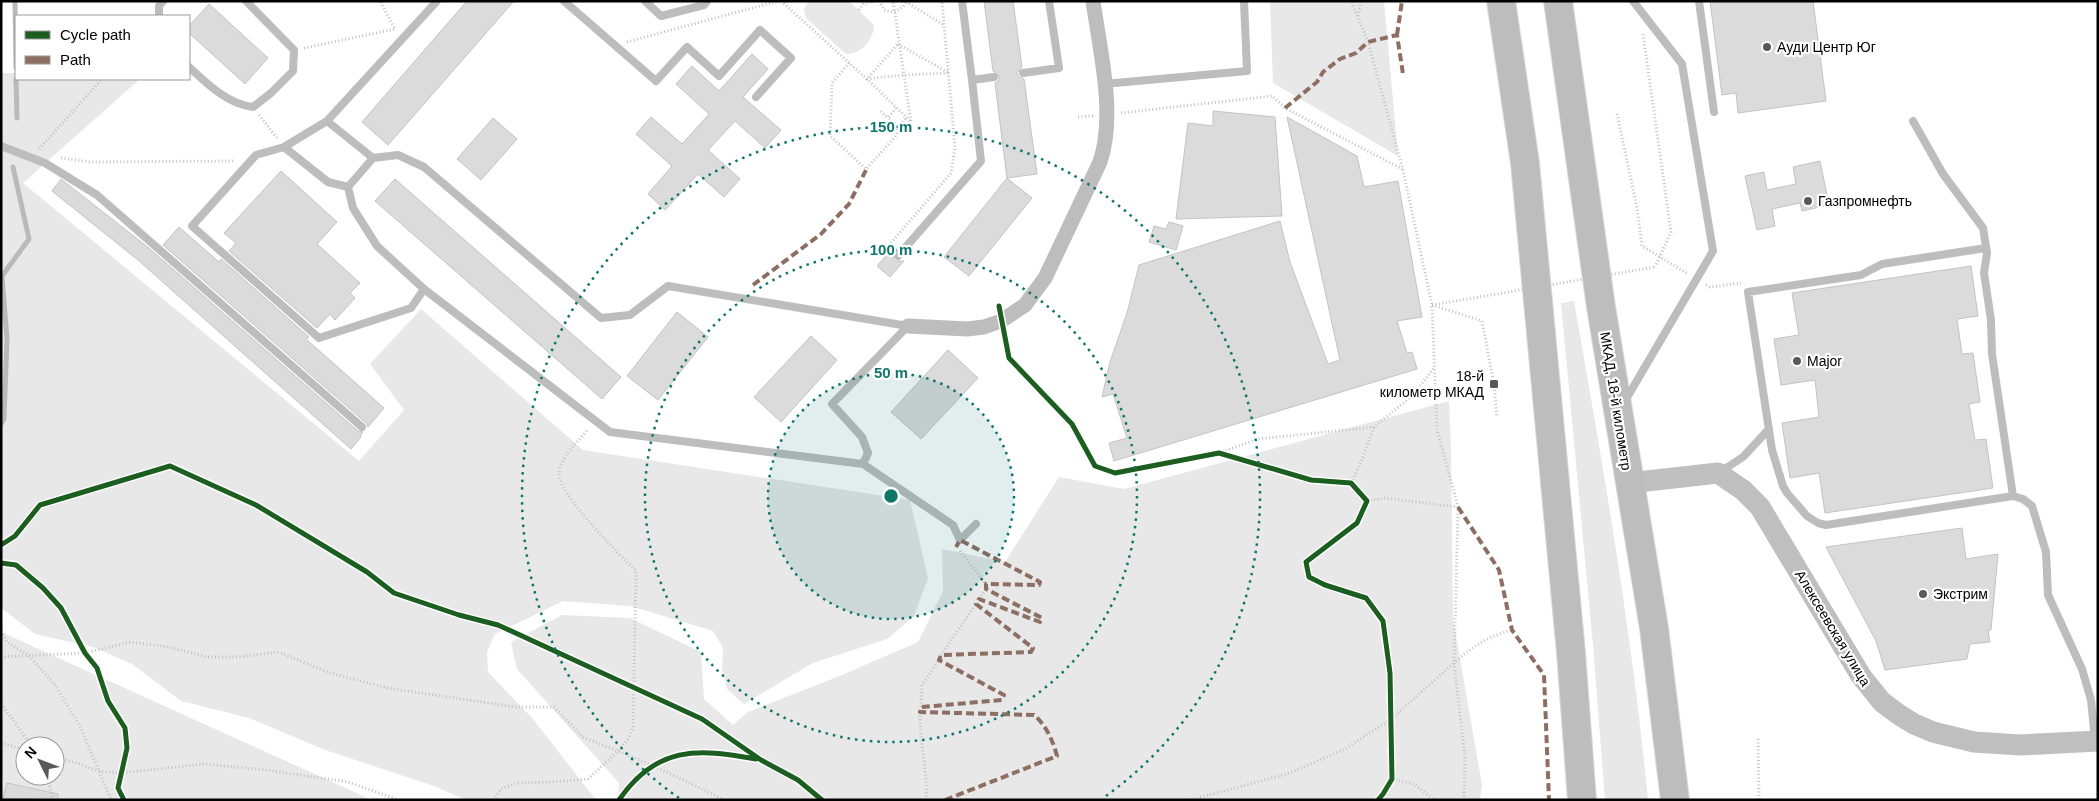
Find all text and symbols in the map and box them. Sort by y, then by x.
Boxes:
legend [15,15,190,80]
text: Cycle path [60,26,131,43]
place label: Ауди Центр Юг [1777,39,1876,55]
marker: Ауди Центр Юг [1761,41,1773,53]
text: Path [60,51,91,68]
text: 150 m [870,118,912,135]
place label: Газпромнефть [1818,193,1912,209]
marker: Газпромнефть [1802,195,1814,207]
text: 100 m [870,241,912,258]
street label: МКАД, 18-й километр [1597,331,1635,472]
place label: Major [1807,353,1842,369]
marker: Major [1791,355,1803,367]
text: 50 m [874,364,908,381]
place label: 18-й километр МКАД [1380,368,1485,400]
marker: 18-й километр МКАД [1488,378,1500,390]
centre of rings [882,487,900,505]
street label: Алексеевская улица [1792,567,1874,689]
place label: Экстрим [1933,586,1988,602]
marker: Экстрим [1917,588,1929,600]
north arrow [15,736,65,786]
text: N [21,743,40,761]

